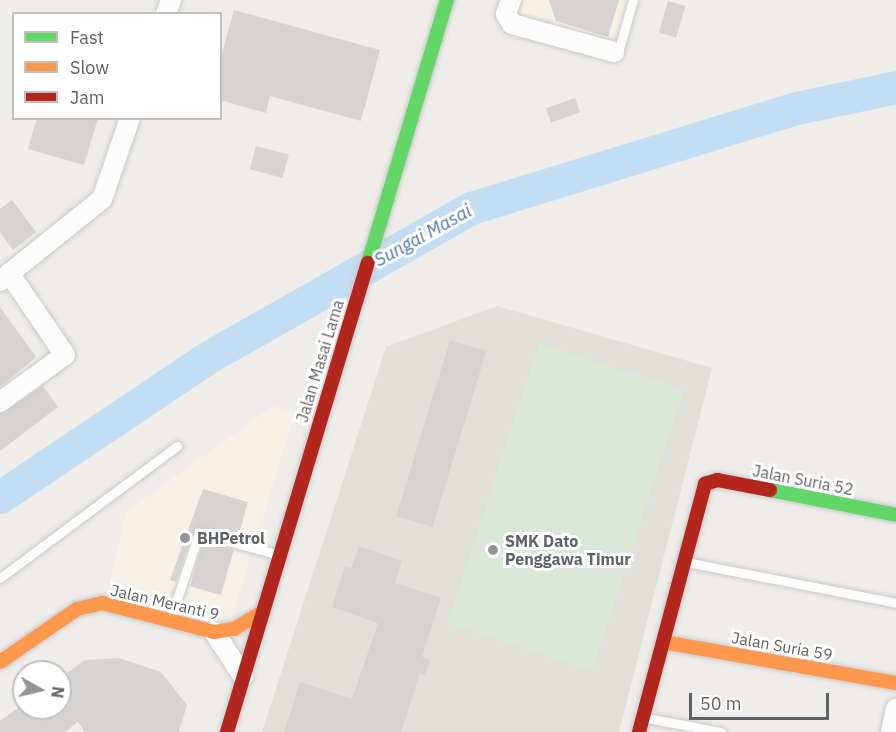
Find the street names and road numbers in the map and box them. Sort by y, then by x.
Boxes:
street label: Jalan Masai Lama [292,297,348,425]
street label: Jalan Suria 52 [751,461,855,499]
street label: Jalan Meranti 9 [109,580,221,624]
street label: Jalan Suria 59 [730,628,834,664]

